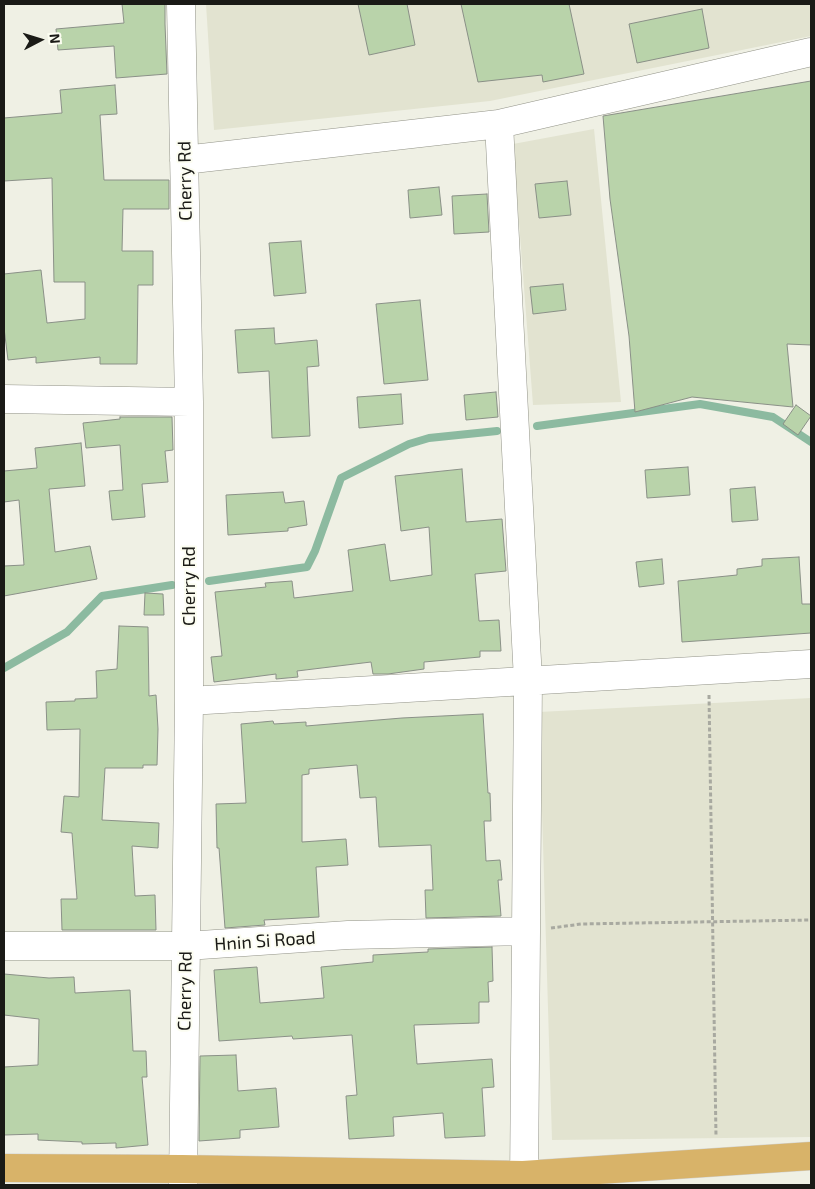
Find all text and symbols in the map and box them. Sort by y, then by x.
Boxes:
north arrow [15,15,65,65]
text: N [47,33,64,44]
street label: Cherry Rd [174,141,196,221]
street label: Cherry Rd [178,546,200,626]
street label: Hnin Si Road [214,927,316,955]
street label: Cherry Rd [174,951,196,1031]

